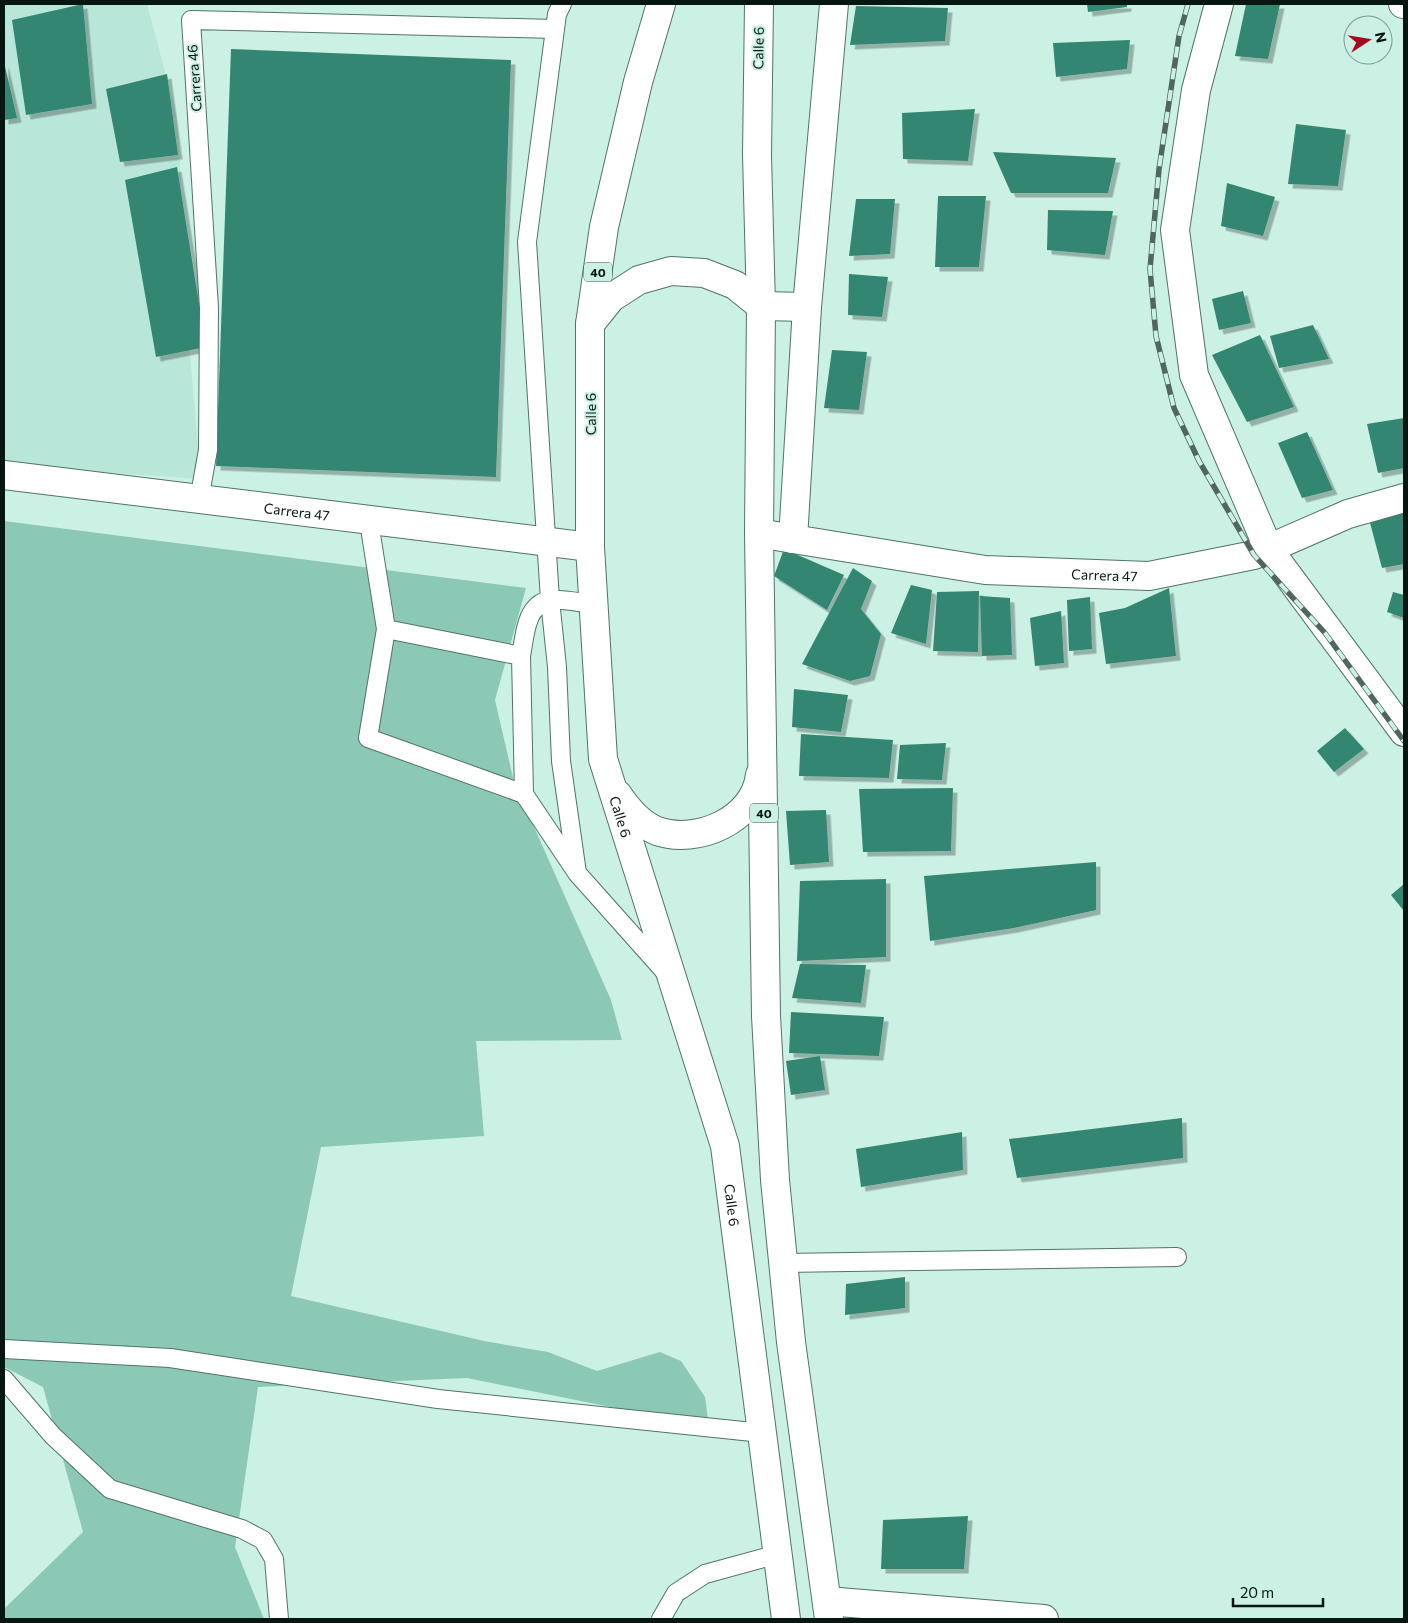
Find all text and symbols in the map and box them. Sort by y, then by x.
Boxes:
north arrow [1343,15,1393,65]
street label: Calle 6 [749,27,767,69]
text: N [1372,30,1391,44]
street label: Carrera 46 [183,44,205,112]
road number: 40 [584,262,612,282]
street label: Calle 6 [582,393,599,435]
street label: Carrera 47 [263,498,331,523]
street label: Carrera 47 [1071,565,1138,584]
street label: Calle 6 [607,794,636,839]
road number: 40 [750,804,778,822]
street label: Calle 6 [721,1183,744,1227]
scale bar [1233,1576,1323,1608]
text: 20 m [1240,1583,1274,1601]

